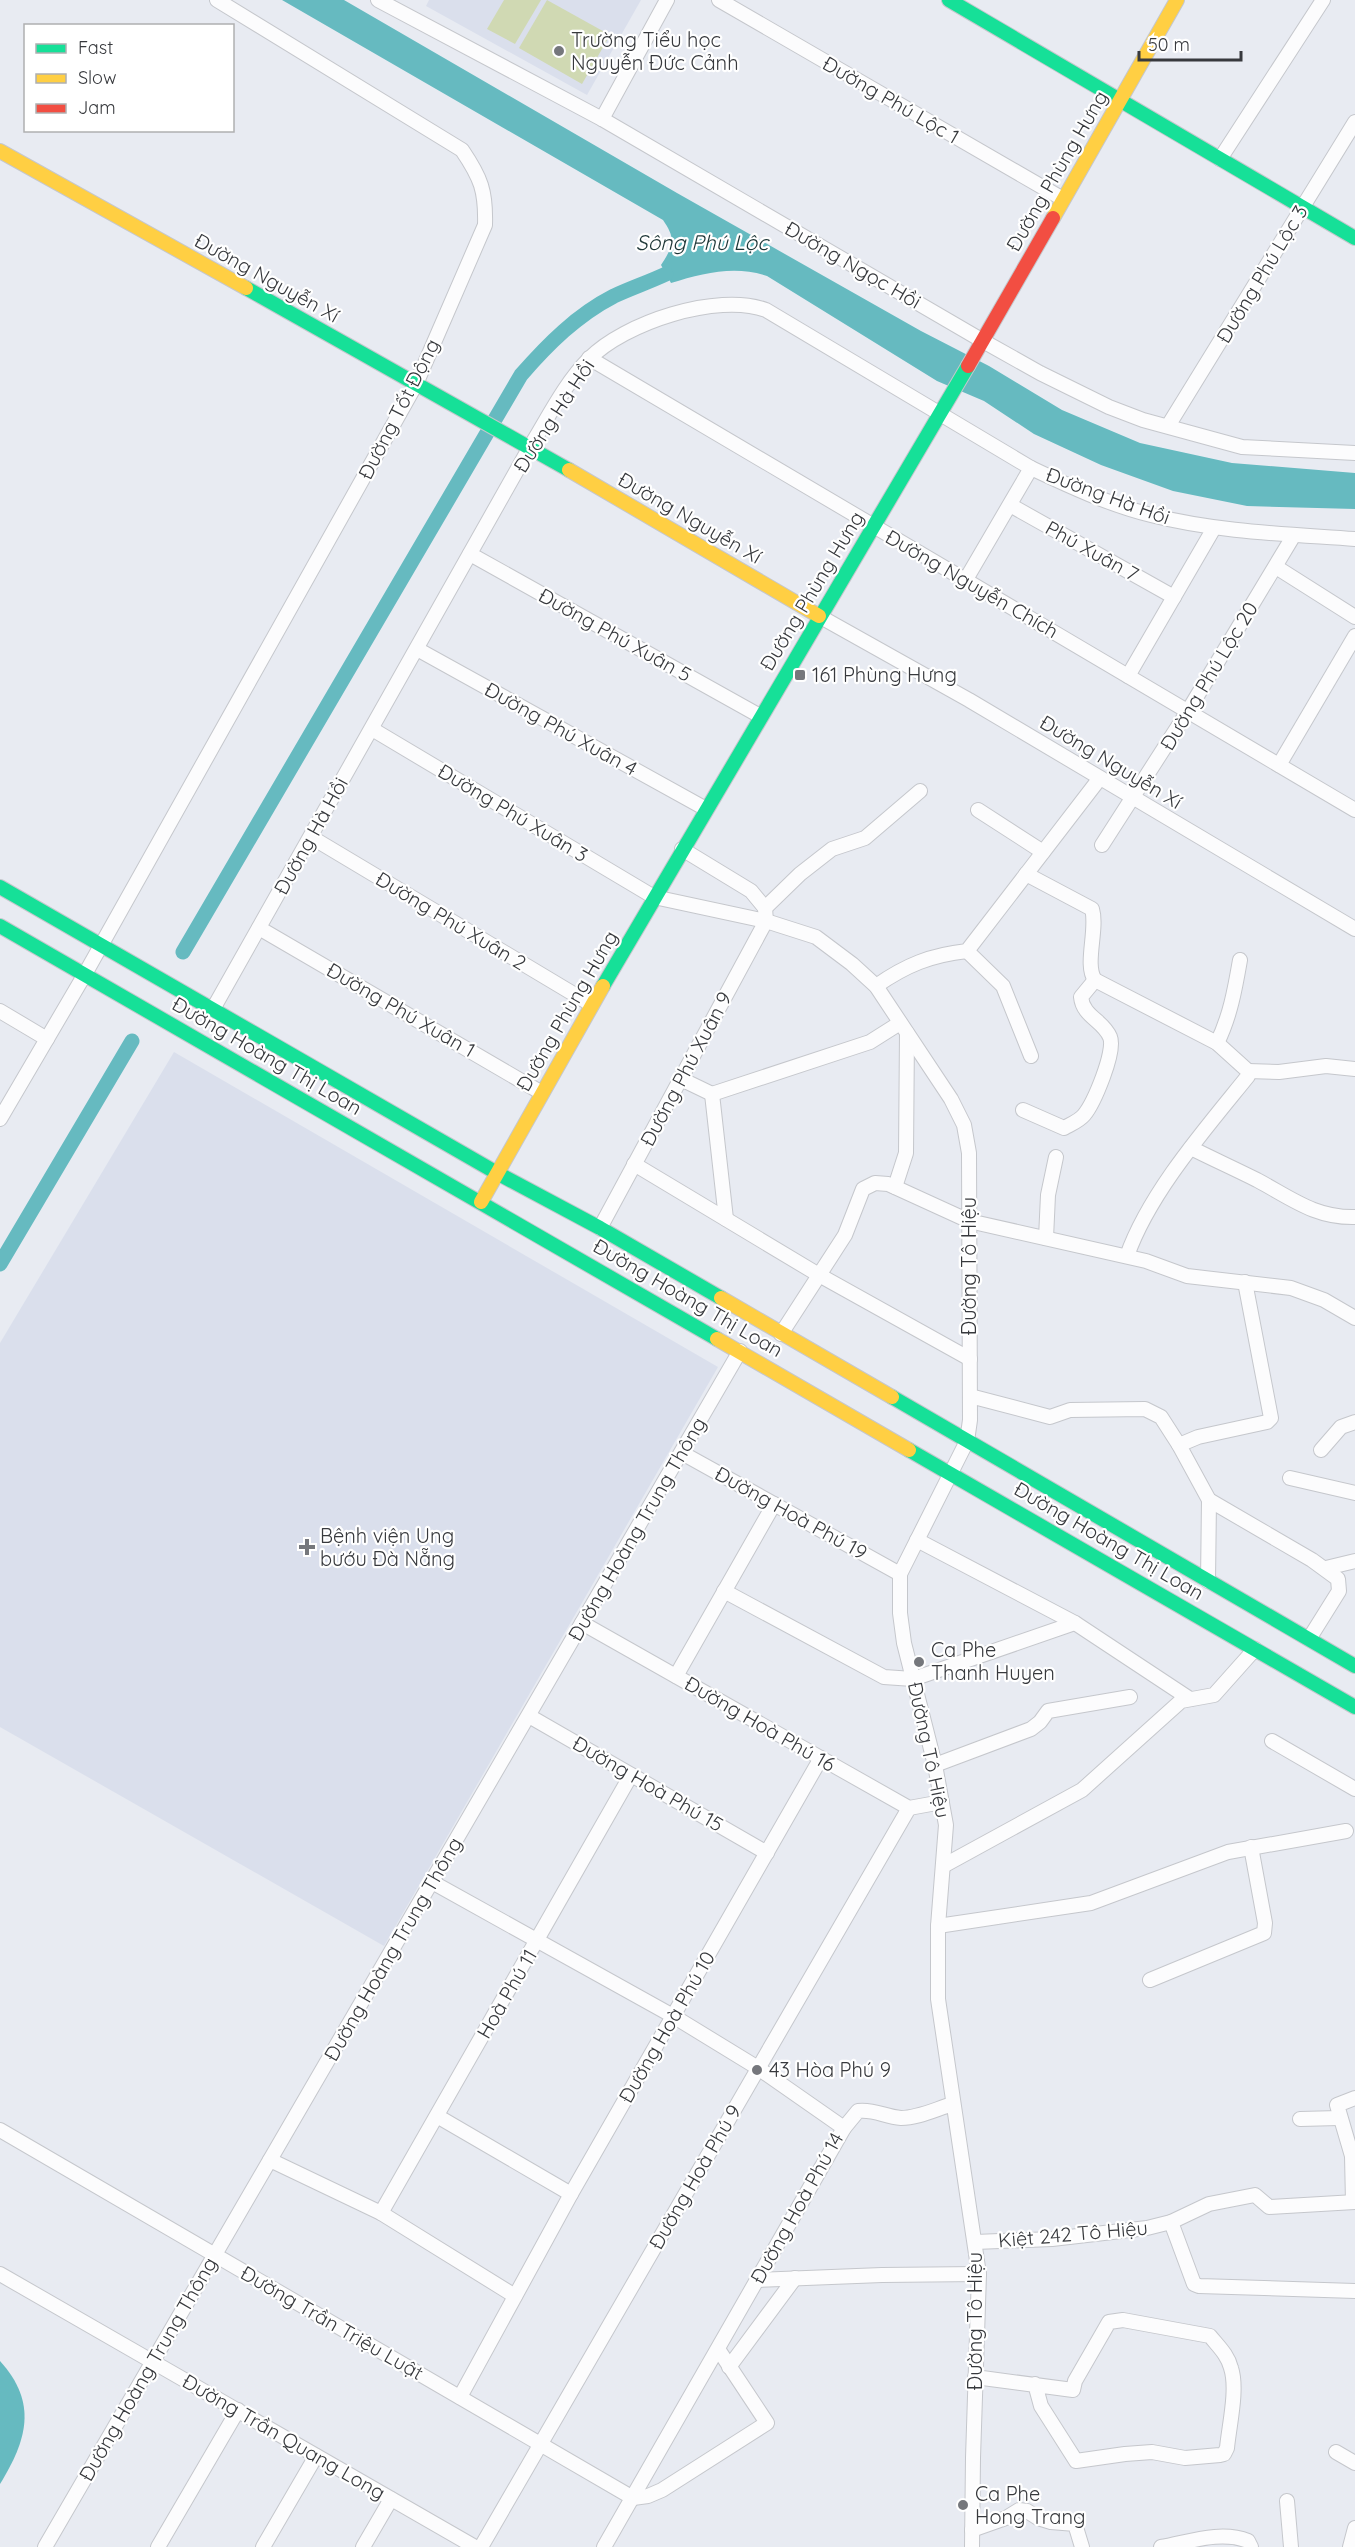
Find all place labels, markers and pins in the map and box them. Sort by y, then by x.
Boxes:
place label: Trường Tiểu học Nguyễn Đức Cảnh [571,27,739,75]
marker: Trường Tiểu học Nguyễn Đức Cảnh [552,44,566,58]
place label: 161 Phùng Hưng [812,662,957,687]
marker: 161 Phùng Hưng [793,668,807,682]
place label: Bệnh viện Ung bướu Đà Nẵng [320,1523,455,1571]
marker: Bệnh viện Ung bướu Đà Nẵng [298,1538,316,1556]
place label: Ca Phe Thanh Huyen [931,1637,1055,1685]
marker: Ca Phe Thanh Huyen [912,1655,926,1669]
place label: 43 Hòa Phú 9 [769,2057,891,2082]
marker: 43 Hòa Phú 9 [750,2063,764,2077]
place label: Ca Phe Hong Trang [975,2481,1085,2529]
marker: Ca Phe Hong Trang [956,2498,970,2512]

